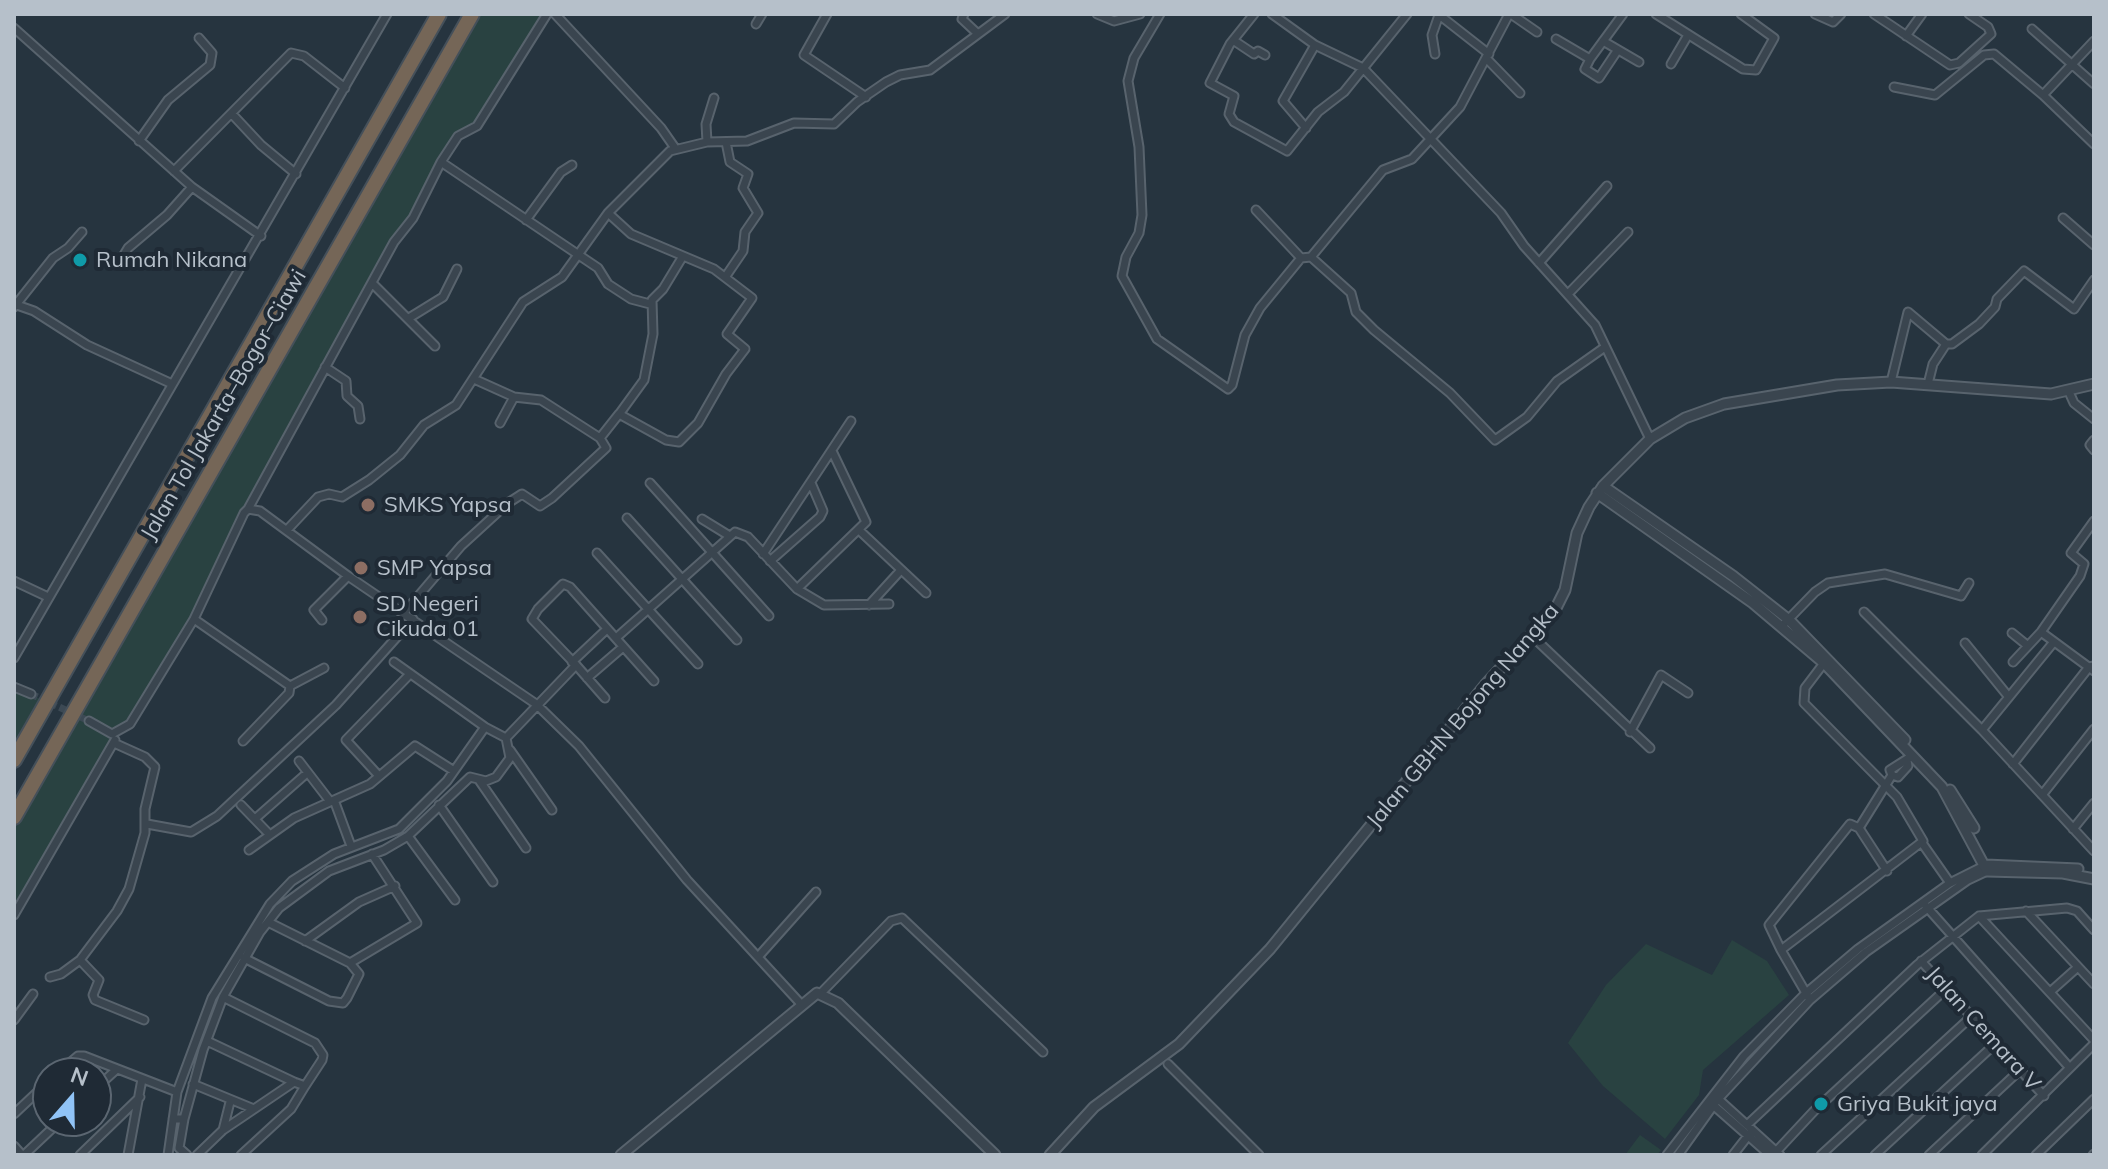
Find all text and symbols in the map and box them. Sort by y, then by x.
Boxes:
place label: Rumah Nikana [96,247,247,273]
marker: Rumah Nikana [71,251,89,269]
street label: Jalan Tol Jakarta–Bogor–Ciawi [136,265,312,545]
place label: SMKS Yapsa [384,492,512,518]
marker: SMKS Yapsa [359,496,377,514]
place label: SMP Yapsa [377,555,492,581]
marker: SMP Yapsa [352,559,370,577]
place label: SD Negeri Cikuda 01 [376,591,479,642]
street label: Jalan GBHN Bojong Nangka [1361,598,1565,834]
marker: SD Negeri Cikuda 01 [351,608,369,626]
street label: Jalan Cemara V [1920,961,2046,1097]
north arrow [32,1057,112,1137]
text: N [67,1060,92,1092]
place label: Griya Bukit jaya [1837,1091,1997,1117]
marker: Griya Bukit jaya [1812,1095,1830,1113]

